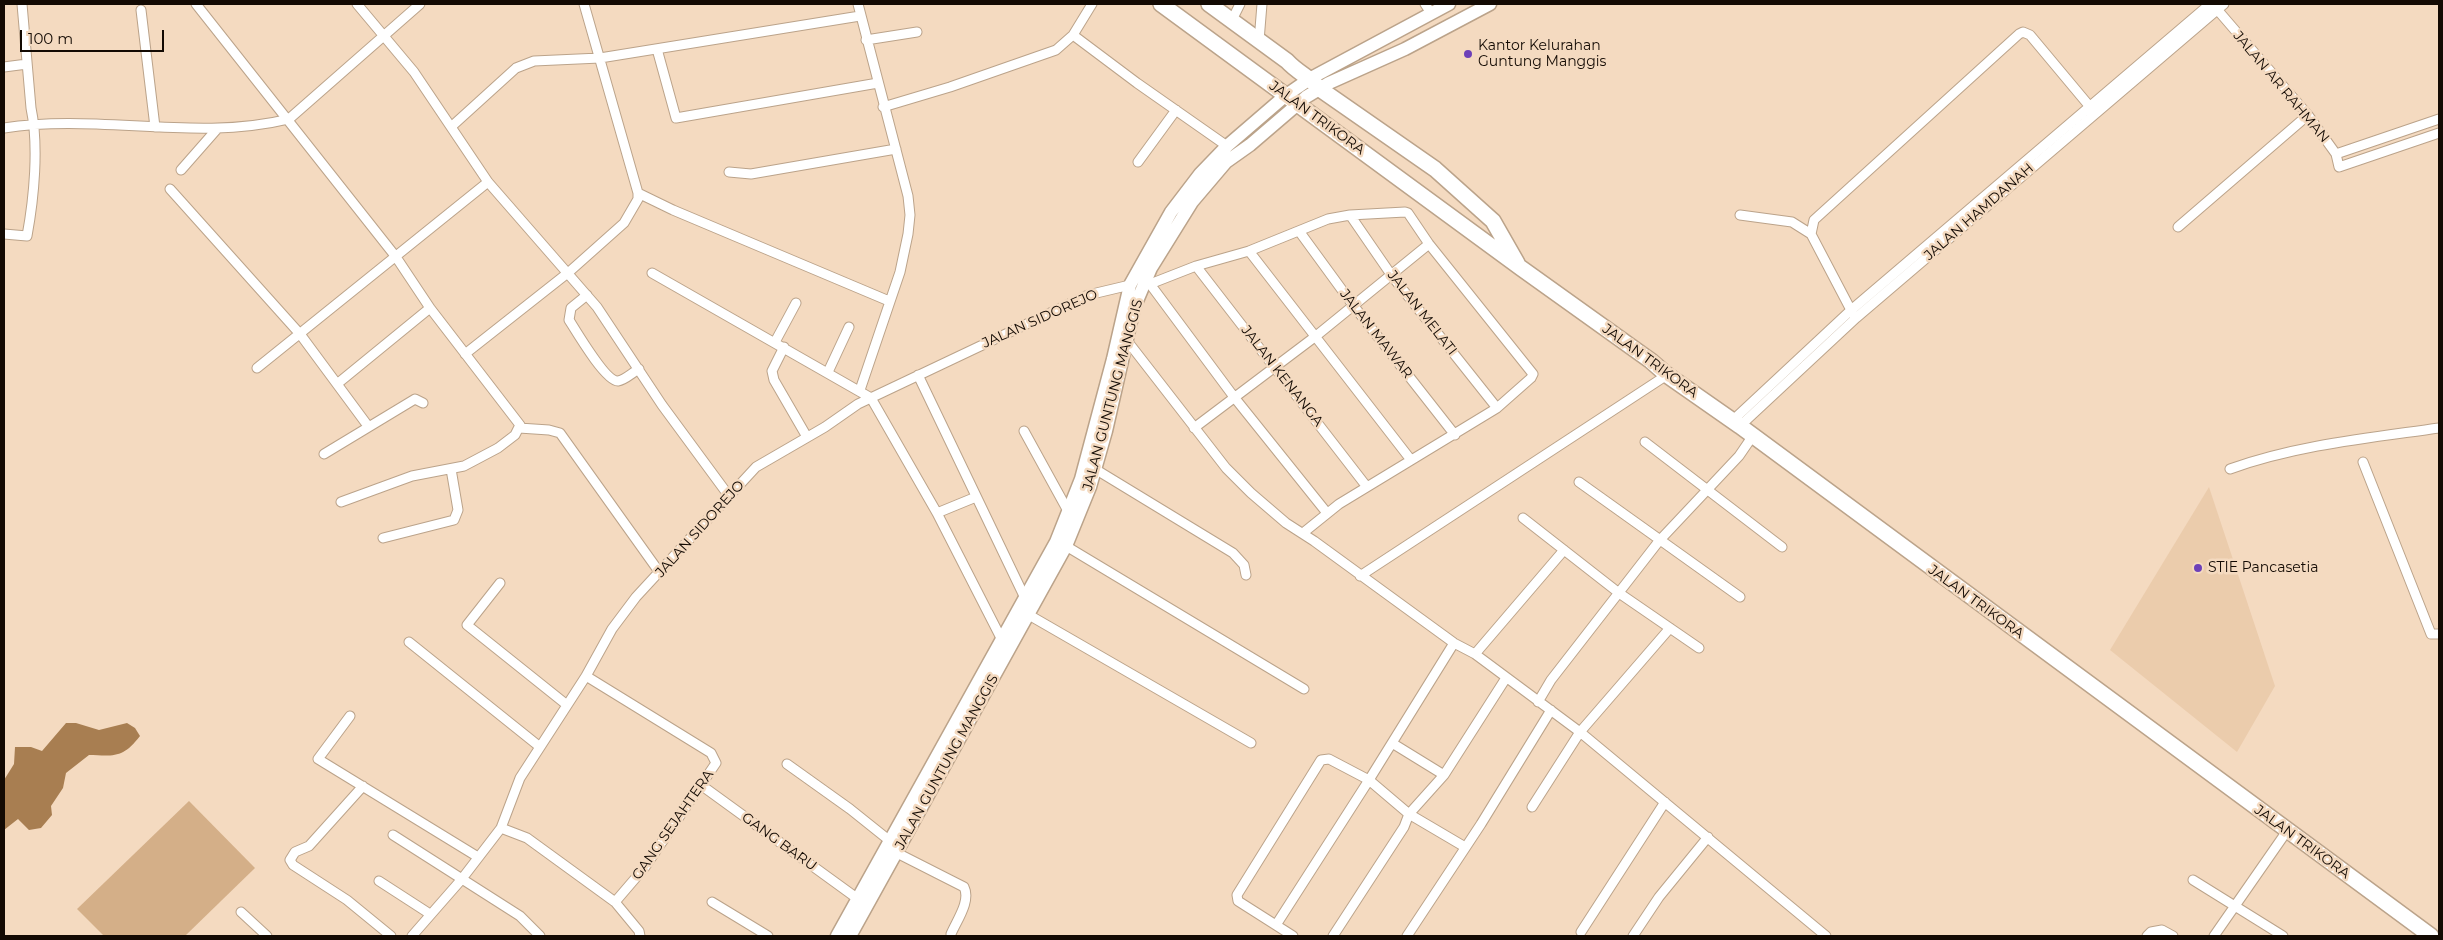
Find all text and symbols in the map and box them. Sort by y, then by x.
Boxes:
scale bar [22,20,166,52]
street label: JALAN AR RAHMAN [2229,28,2333,146]
text: 100 m [28,29,73,48]
place label: Kantor Kelurahan Guntung Manggis [1478,38,1606,70]
marker: Kantor Kelurahan Guntung Manggis [1462,48,1474,60]
street label: JALAN TRIKORA [1266,78,1368,158]
street label: JALAN HAMDANAH [1921,160,2037,264]
street label: JALAN MELATI [1384,267,1460,359]
street label: JALAN SIDOREJO [980,286,1100,352]
street label: JALAN MAWAR [1336,286,1416,382]
street label: JALAN GUNTUNG MANGGIS [1079,297,1147,493]
street label: JALAN TRIKORA [1599,321,1701,401]
street label: JALAN KENANGA [1237,322,1327,430]
street label: JALAN SIDOREJO [652,477,748,581]
place label: STIE Pancasetia [2208,560,2318,576]
street label: JALAN TRIKORA [1925,562,2027,642]
marker: STIE Pancasetia [2192,562,2204,574]
street label: JALAN GUNTUNG MANGGIS [892,672,1002,852]
street label: GANG SEJAHTERA [629,767,717,883]
street label: JALAN TRIKORA [2251,802,2353,882]
street label: GANG BARU [738,809,820,875]

